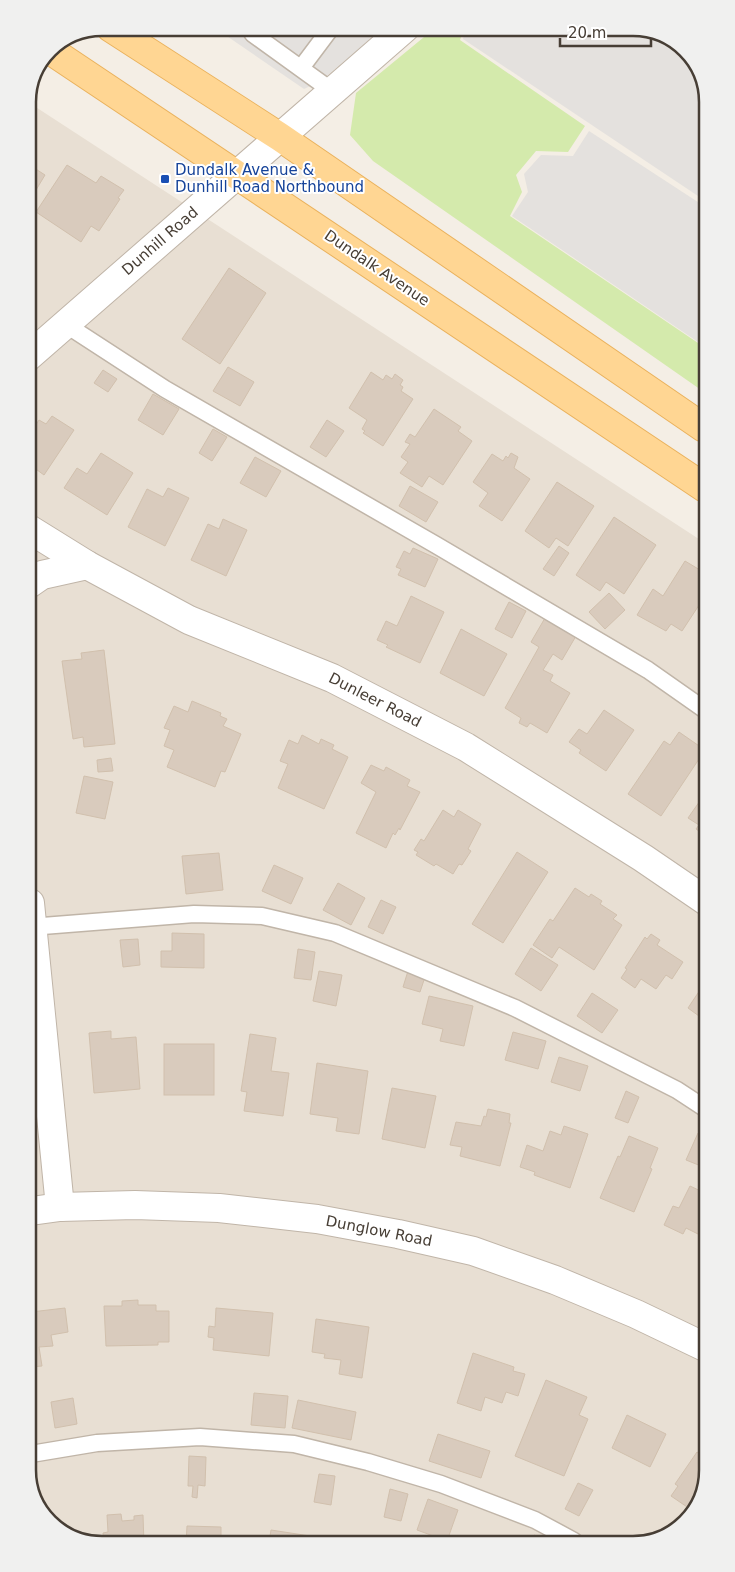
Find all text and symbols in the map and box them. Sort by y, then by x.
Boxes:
scale bar [560,15,651,47]
text: 20 m [568,24,606,42]
place label: Dundalk Avenue & Dunhill Road Northbound [175,161,364,196]
marker: Dundalk Avenue & Dunhill Road Northbound [159,173,171,185]
street label: Dunhill Road [118,203,202,279]
street label: Dundalk Avenue [321,226,433,310]
street label: Dunleer Road [326,669,424,731]
street label: Dunglow Road [324,1212,434,1250]

